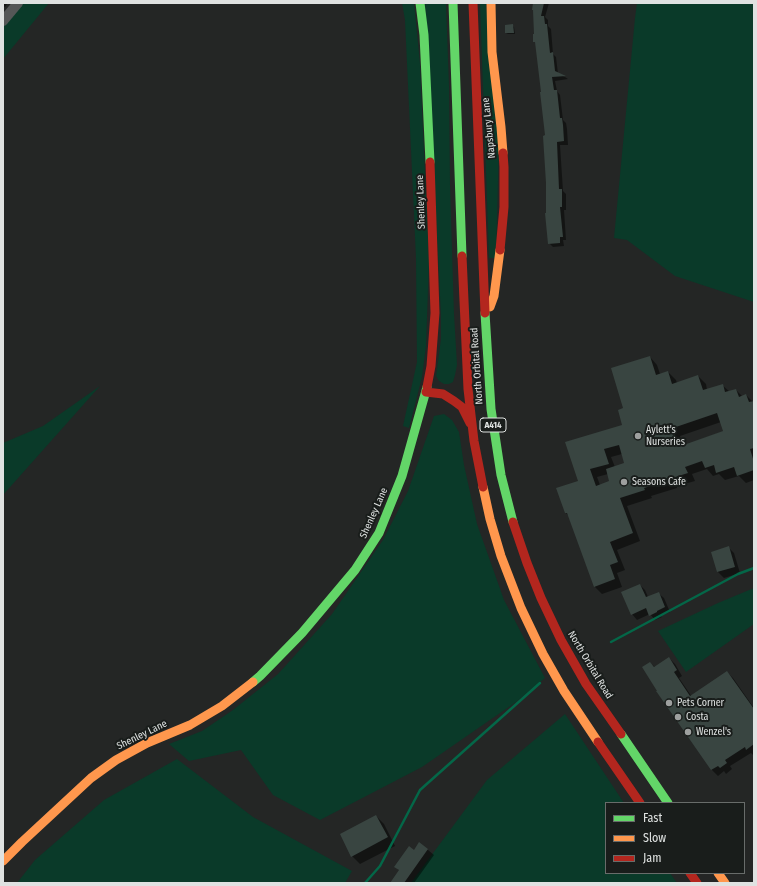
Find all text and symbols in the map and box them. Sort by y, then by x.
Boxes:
street label: Napsbury Lane [480,97,498,159]
street label: Shenley Lane [414,175,428,229]
street label: North Orbital Road [468,327,486,405]
road number: A414 [480,418,506,432]
place label: Aylett's Nurseries [646,424,685,448]
marker: Aylett's Nurseries [633,431,643,441]
place label: Seasons Cafe [632,476,686,488]
marker: Seasons Cafe [619,477,629,487]
street label: Shenley Lane [357,486,391,540]
street label: North Orbital Road [565,629,615,701]
place label: Pets Corner [677,697,724,709]
marker: Pets Corner [664,698,674,708]
place label: Costa [686,711,709,723]
marker: Costa [673,712,683,722]
street label: Shenley Lane [115,718,169,752]
place label: Wenzel's [696,726,731,738]
marker: Wenzel's [683,727,693,737]
legend [605,802,745,874]
text: Fast [643,811,662,825]
text: Slow [643,831,666,845]
text: Jam [643,851,661,865]

